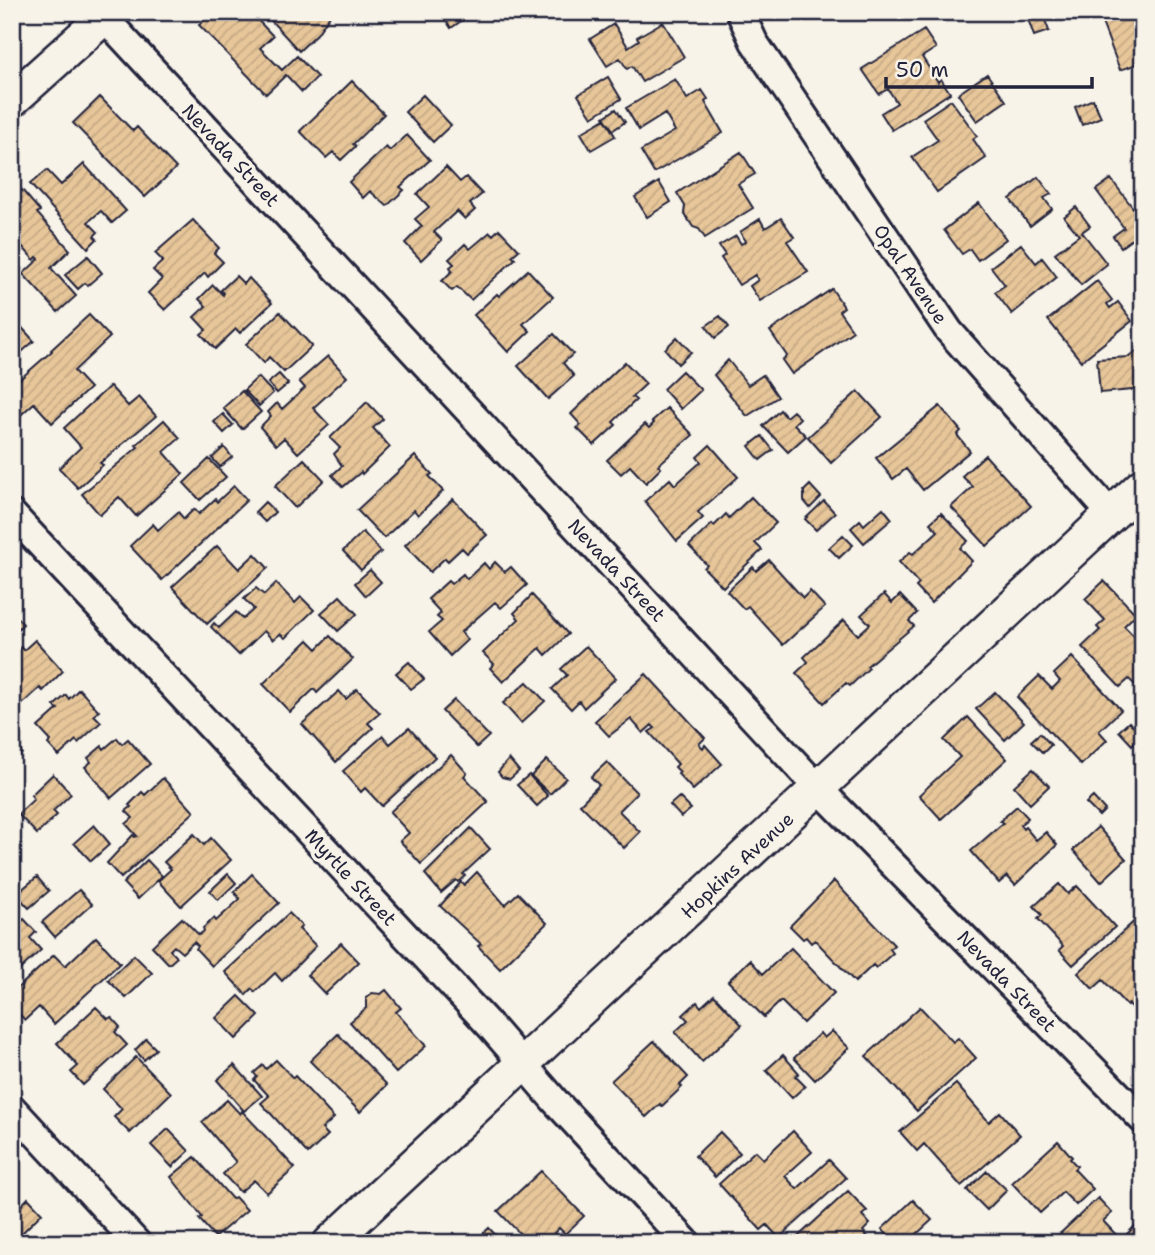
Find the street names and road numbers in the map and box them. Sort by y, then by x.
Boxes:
street label: Nevada Street [176,98,285,212]
street label: Opal Avenue [868,219,953,329]
street label: Nevada Street [562,513,671,627]
street label: Hopkins Avenue [675,807,799,924]
street label: Myrtle Street [299,824,402,931]
street label: Nevada Street [952,925,1062,1038]

